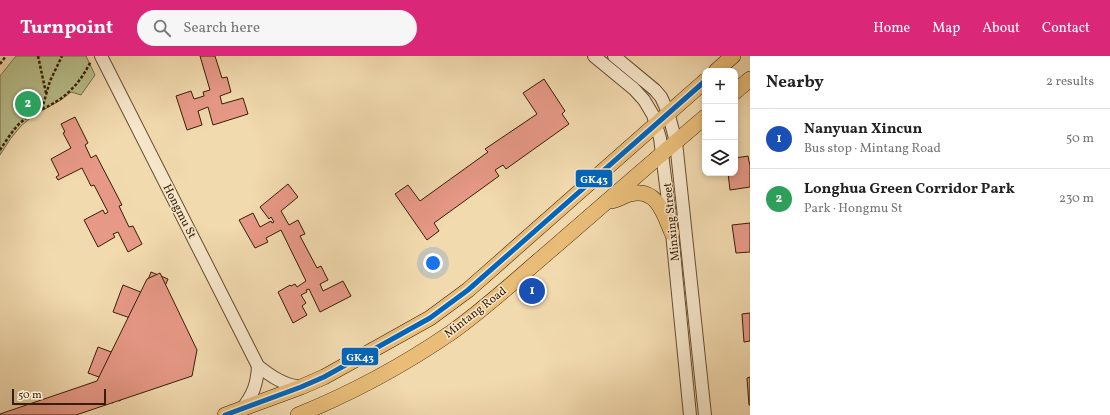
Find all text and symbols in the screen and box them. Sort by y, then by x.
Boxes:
search box [137,10,417,46]
text: Turnpoint [20,15,113,41]
icon: search [151,17,173,39]
text: Search here [183,18,260,39]
text: Home [873,19,910,38]
text: Map [932,19,960,38]
text: About [982,19,1020,38]
text: Contact [1042,19,1090,38]
map controls [702,68,738,176]
button: + [702,68,738,104]
text: Nearby [766,71,824,94]
text: 2 results [1046,73,1094,91]
pin: 2 [15,89,41,119]
button: − [702,104,738,140]
text: Nanyuan Xincun [804,119,922,140]
text: 1 [776,130,782,148]
text: 50 m [1066,130,1094,148]
button: layers [702,140,738,176]
text: Bus stop · Mintang Road [804,140,941,158]
line badge: GK43 [575,169,613,188]
text: GK43 [580,173,608,188]
text: Longhua Green Corridor Park [804,179,1015,200]
street label: Hongmu St [159,181,200,242]
street label: Minxing Street [660,182,684,262]
text: 2 [776,190,782,208]
text: 230 m [1059,190,1094,208]
text: Park · Hongmu St [804,200,903,218]
your location [423,253,443,273]
pin: 1 [519,276,545,306]
street label: Mintang Road [441,283,510,342]
line badge: GK43 [341,347,379,366]
text: GK43 [346,351,374,366]
scale bar [12,387,106,406]
text: 50 m [18,388,42,403]

